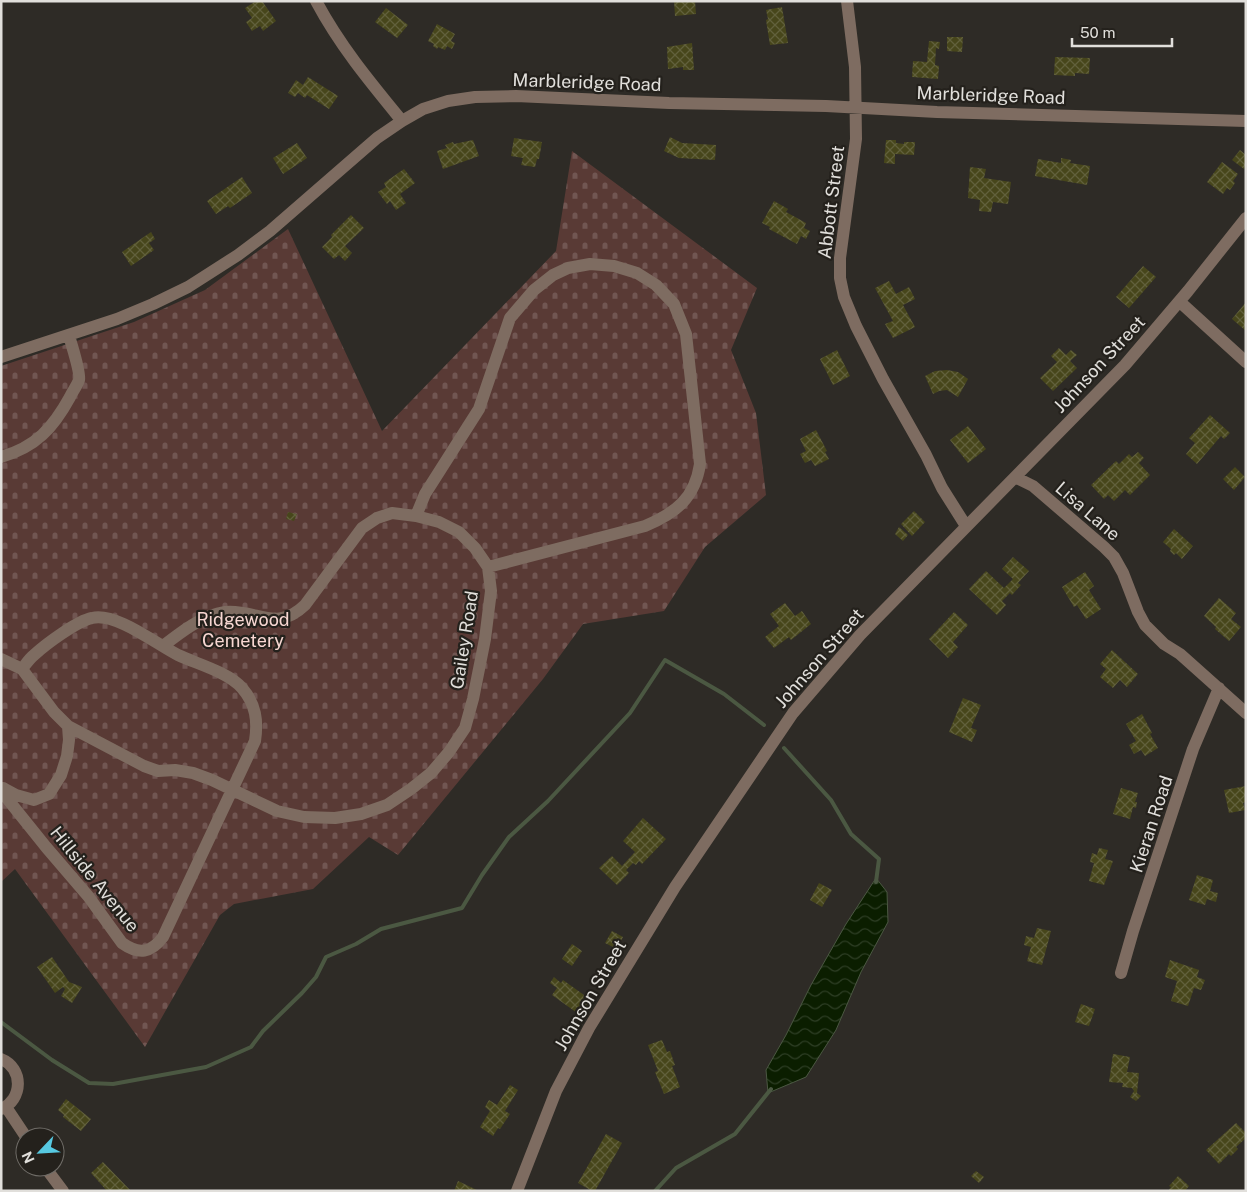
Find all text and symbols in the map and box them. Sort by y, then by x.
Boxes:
scale bar [1072,15,1172,47]
text: 50 m [1080,24,1115,41]
street label: Marbleridge Road [512,69,662,95]
street label: Marbleridge Road [916,82,1066,108]
street label: Abbott Street [814,144,848,260]
street label: Johnson Street [1049,311,1149,417]
street label: Lisa Lane [1051,477,1125,545]
street label: Gailey Road [446,589,482,691]
street label: Johnson Street [770,604,868,712]
park label: Ridgewood Cemetery [196,609,290,651]
street label: Kieran Road [1125,773,1177,875]
street label: Hillside Avenue [46,822,144,936]
street label: Johnson Street [550,936,630,1054]
north arrow [15,1127,65,1177]
text: N [19,1149,38,1166]

